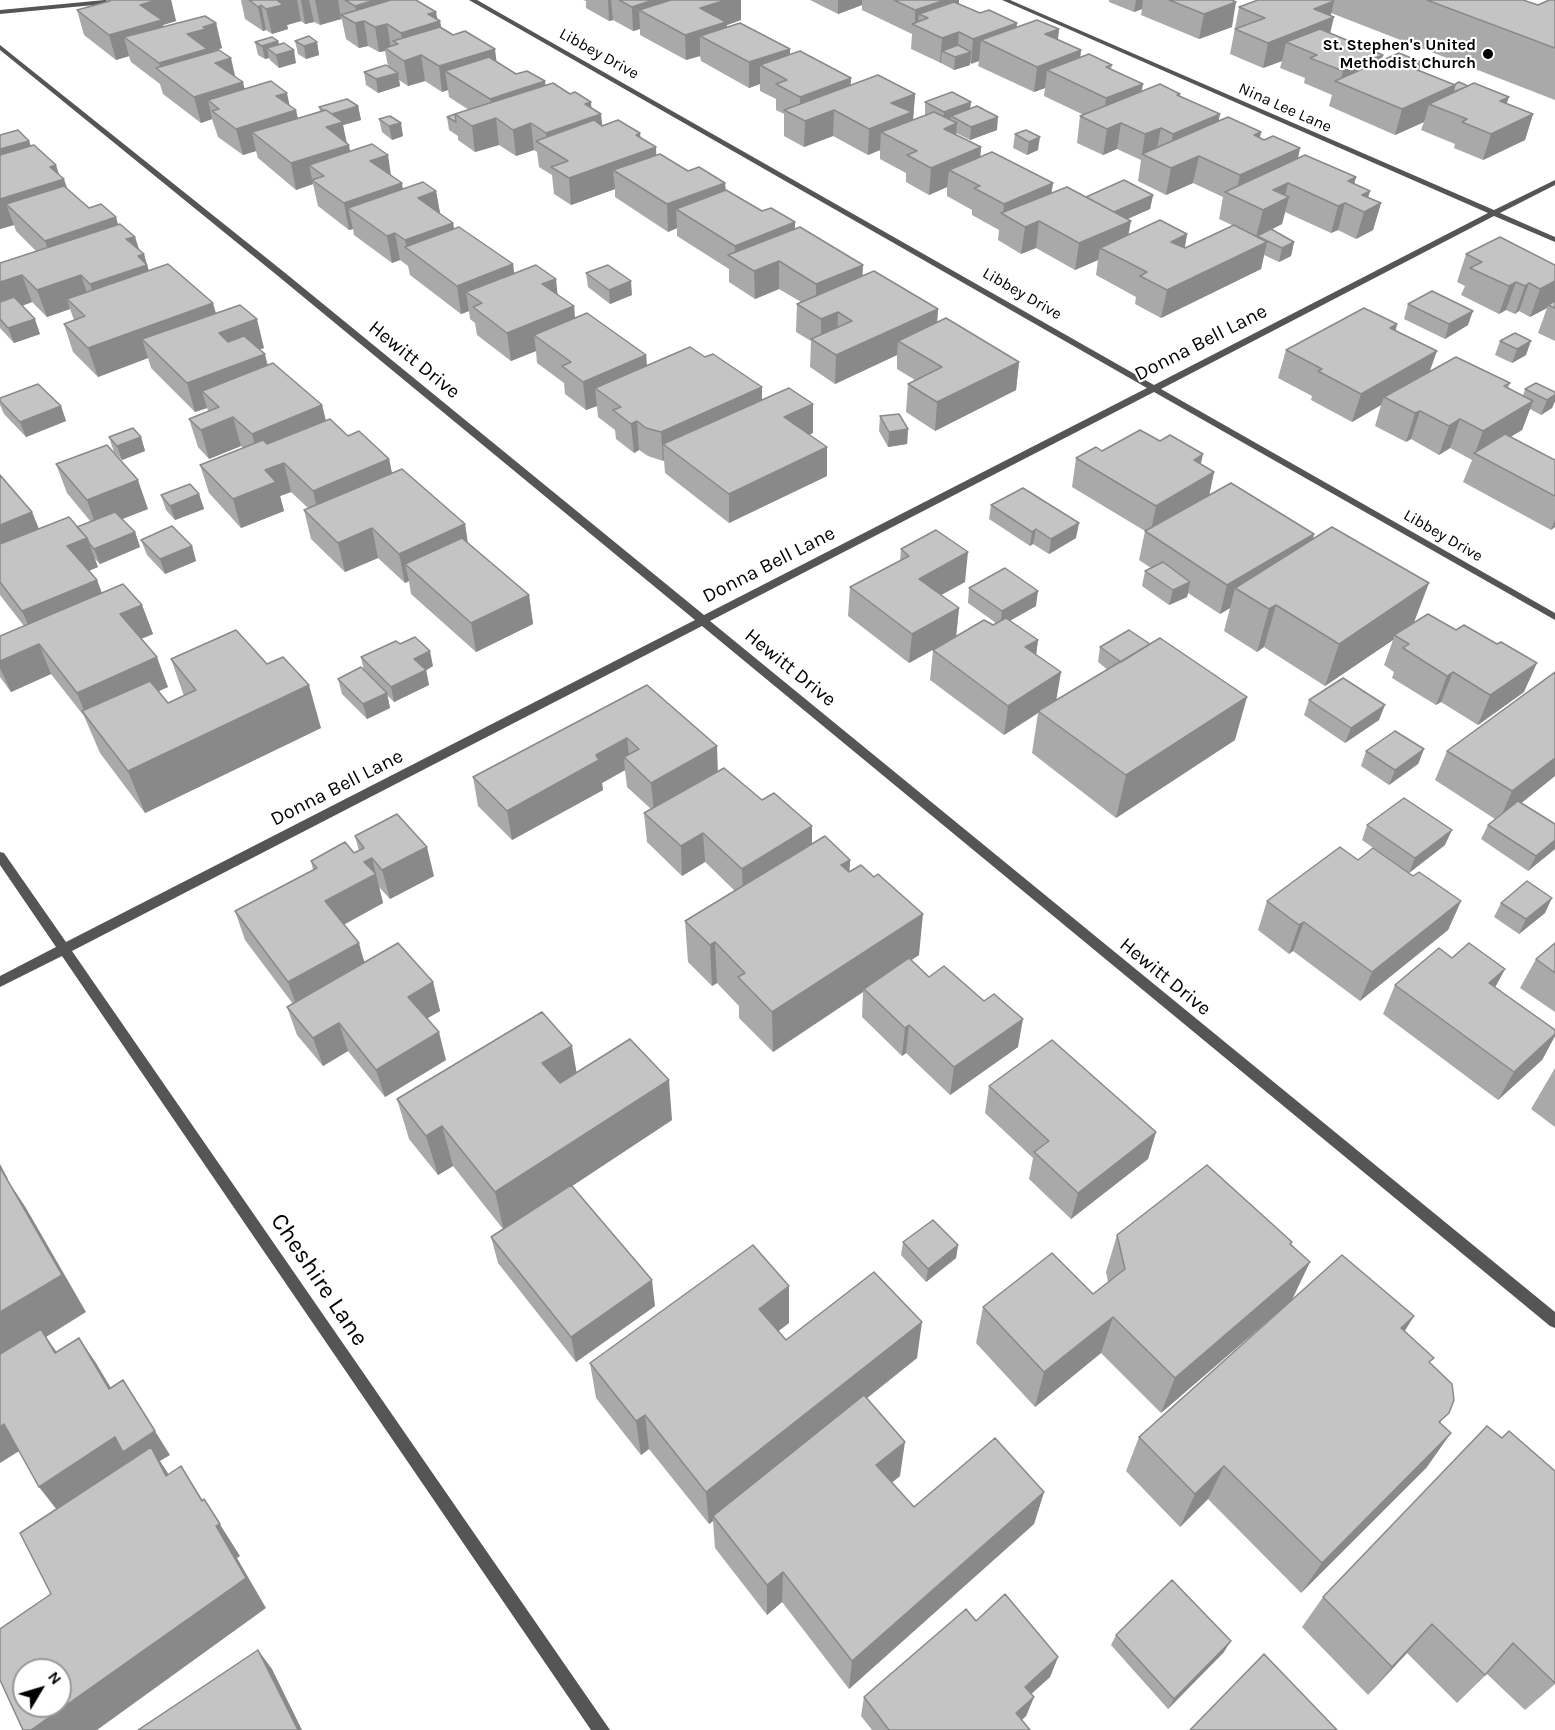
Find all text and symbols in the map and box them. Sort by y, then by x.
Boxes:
street label: Libbey Drive [556,24,642,84]
place label: St. Stephen's United Methodist Church [1323,35,1476,73]
marker: St. Stephen's United Methodist Church [1481,47,1495,61]
street label: Nina Lee Lane [1235,79,1335,137]
street label: Libbey Drive [979,264,1065,324]
street label: Donna Bell Lane [1131,299,1271,387]
street label: Hewitt Drive [363,316,465,404]
street label: Libbey Drive [1400,506,1486,566]
street label: Donna Bell Lane [699,521,839,609]
street label: Hewitt Drive [739,624,841,712]
street label: Donna Bell Lane [267,744,407,832]
street label: Hewitt Drive [1114,933,1216,1021]
street label: Cheshire Lane [264,1208,374,1352]
north arrow [12,1658,72,1718]
text: N [44,1667,66,1688]

